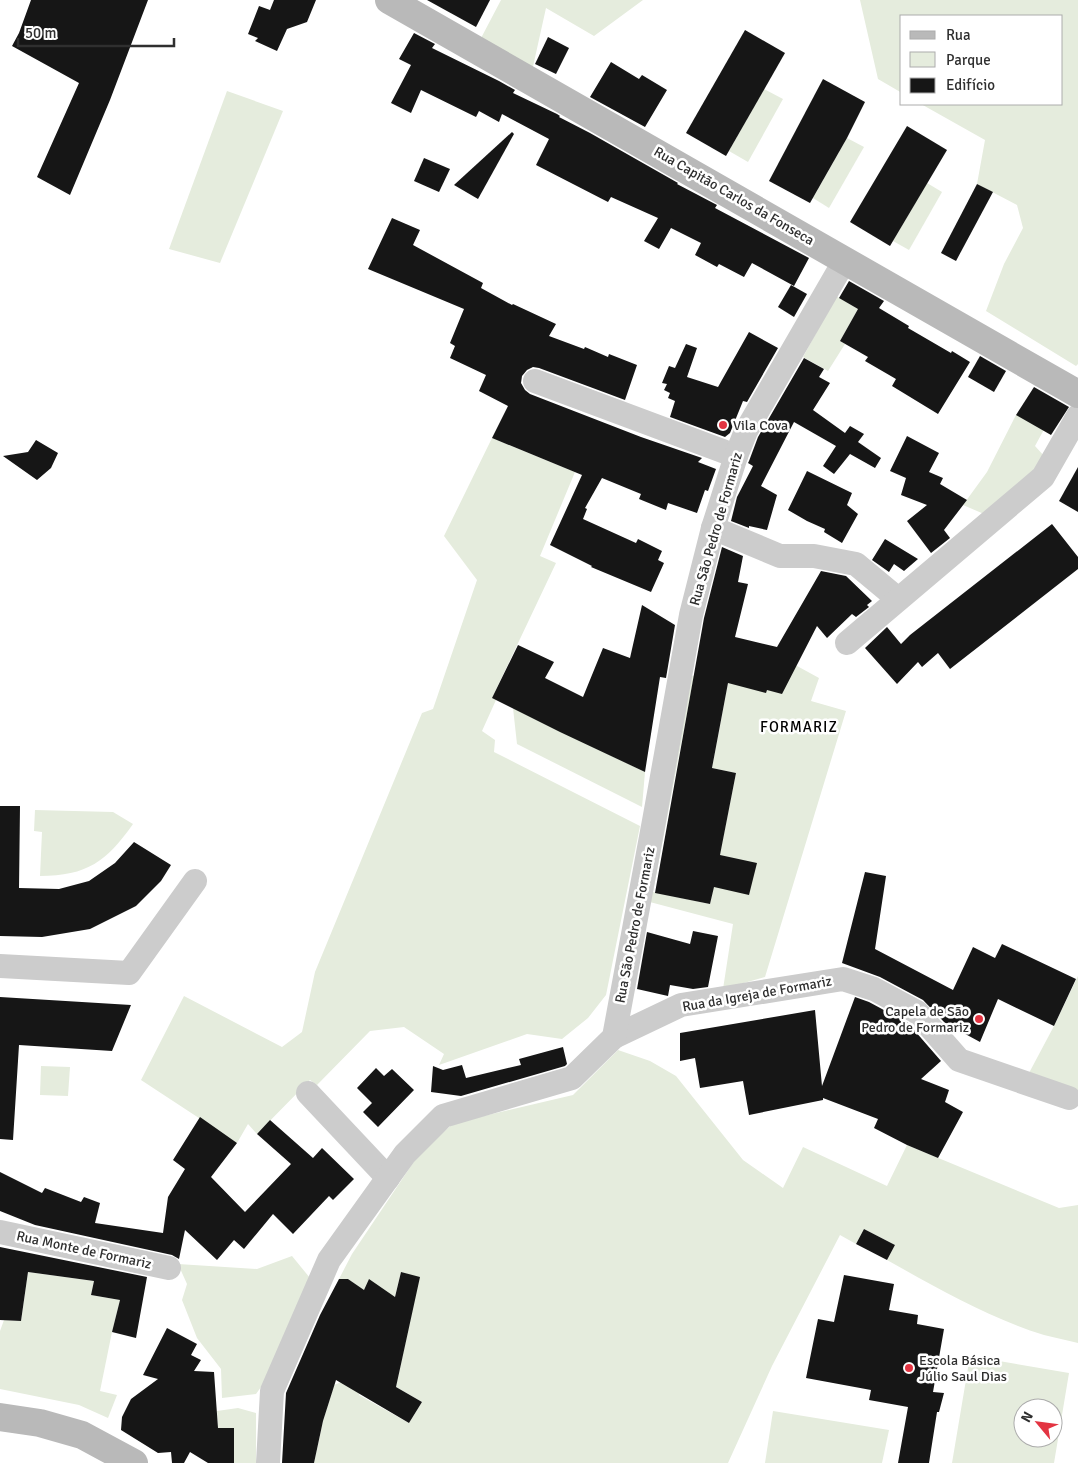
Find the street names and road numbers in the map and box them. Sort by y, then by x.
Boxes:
street label: Rua Capitão Carlos da Fonseca [651,143,817,249]
street label: Rua São Pedro de Formariz [686,450,746,608]
street label: Rua São Pedro de Formariz [611,845,659,1005]
street label: Rua da Igreja de Formariz [681,972,833,1016]
street label: Rua Monte de Formariz [15,1227,153,1273]

